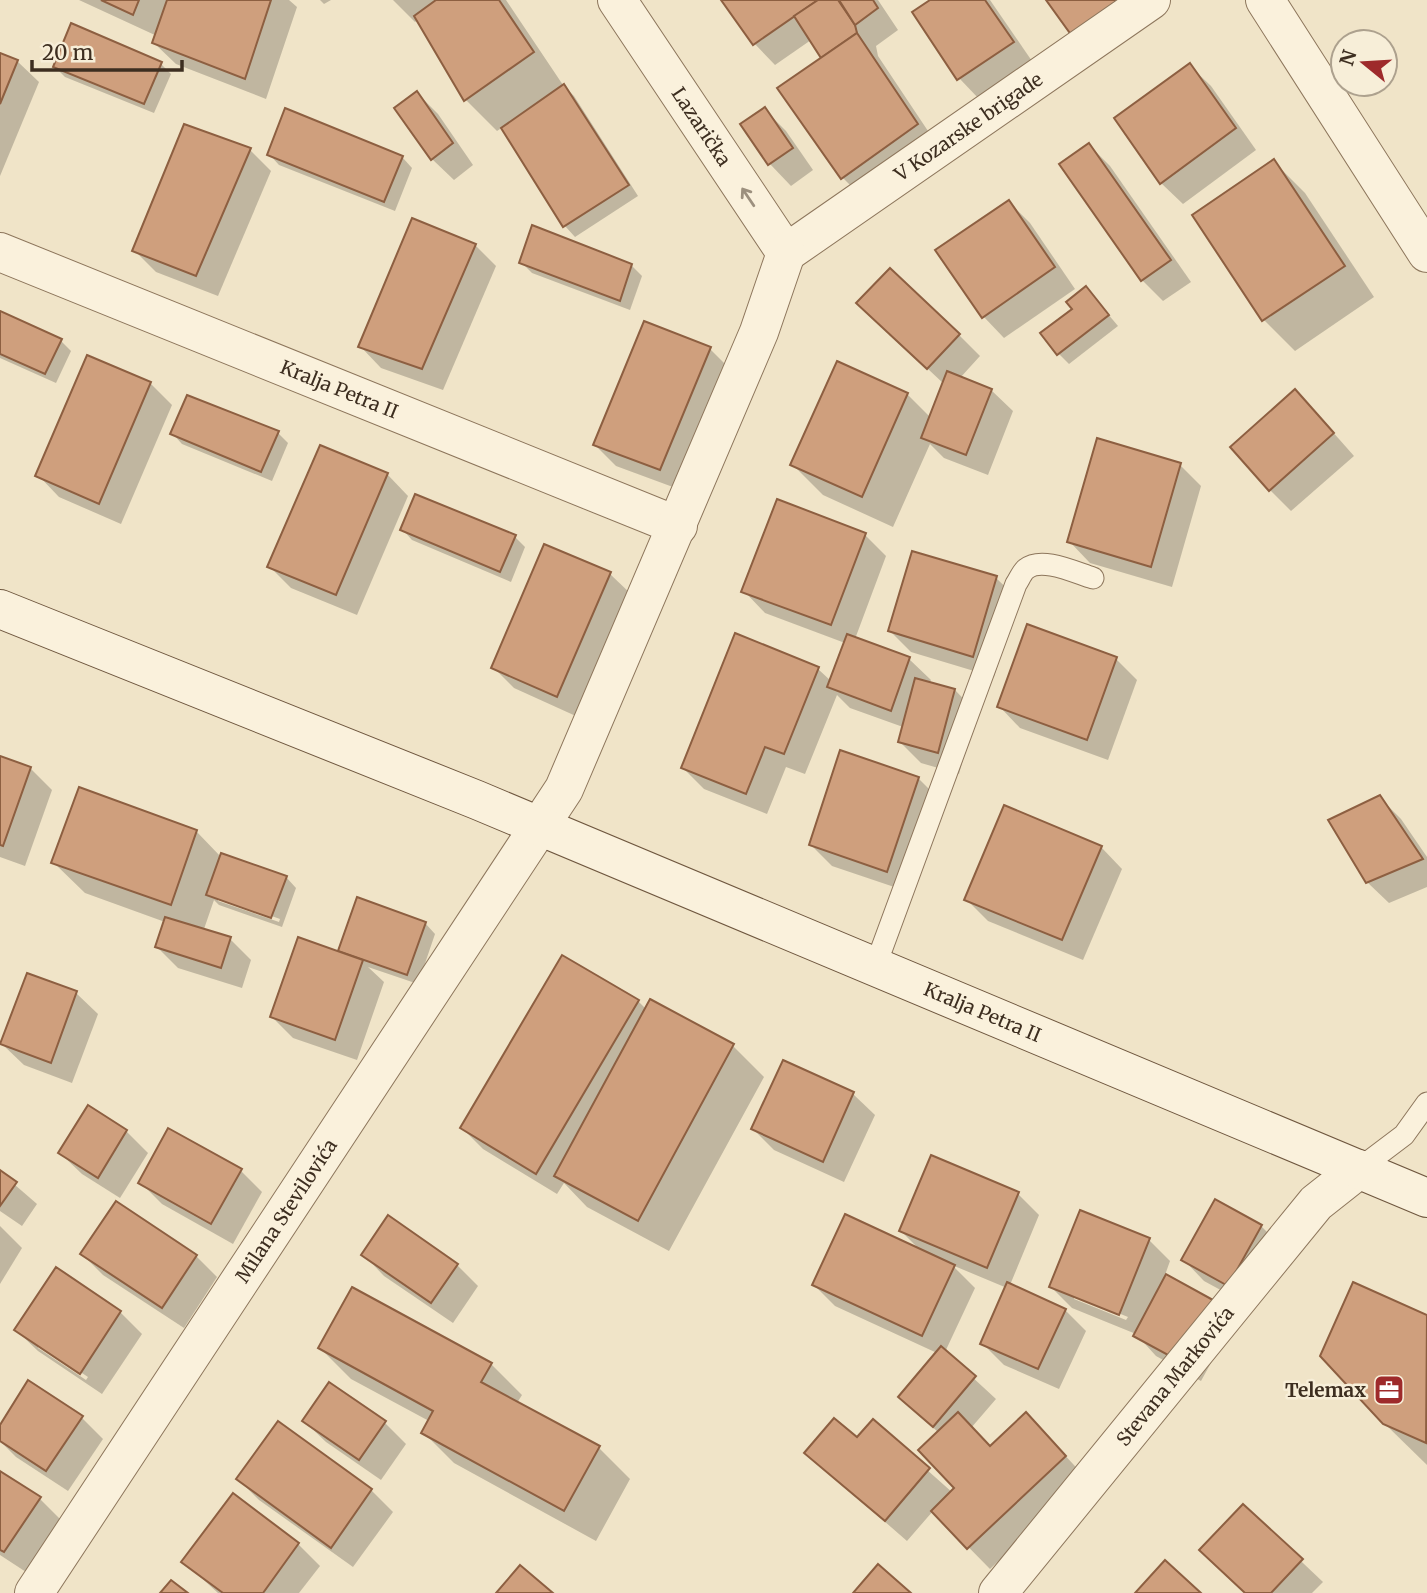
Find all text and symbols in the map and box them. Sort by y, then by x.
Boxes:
scale bar [32,28,182,72]
north arrow [1329,28,1399,98]
text: 20 m [42,39,94,66]
text: N [1334,47,1362,69]
street label: V Kozarske brigade [889,67,1047,187]
street label: Lazarička [666,82,736,170]
one-way arrow [741,187,755,207]
street label: Kralja Petra II [277,355,402,424]
street label: Kralja Petra II [920,977,1045,1047]
street label: Milana Stevilovića [230,1134,342,1287]
street label: Stevana Markovića [1111,1301,1239,1451]
office icon: Telemax [1372,1373,1406,1407]
place label: Telemax [1285,1378,1366,1402]

